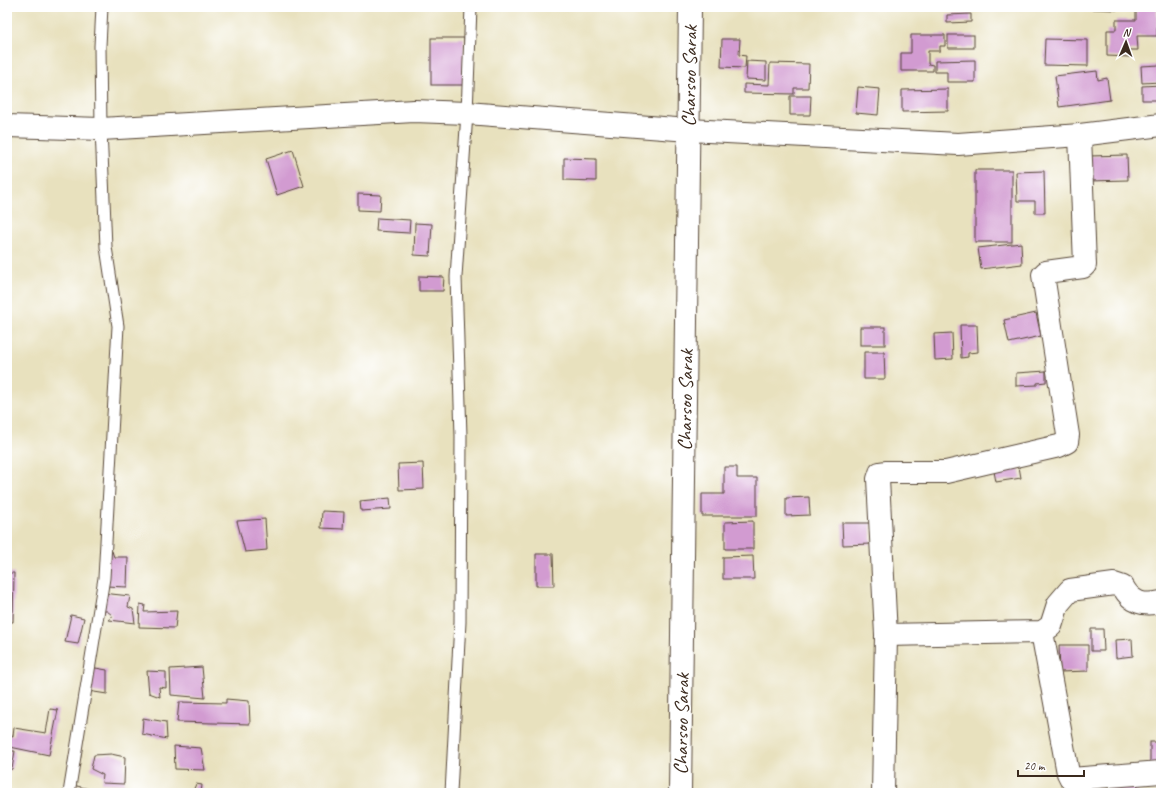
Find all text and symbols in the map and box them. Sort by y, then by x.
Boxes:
north arrow [1106,22,1146,62]
street label: Charsoo Sarak [676,23,703,127]
text: N [1123,25,1132,39]
street label: Charsoo Sarak [672,347,699,451]
street label: Charsoo Sarak [668,671,695,775]
scale bar [1018,752,1084,778]
text: 20 m [1024,758,1046,774]

